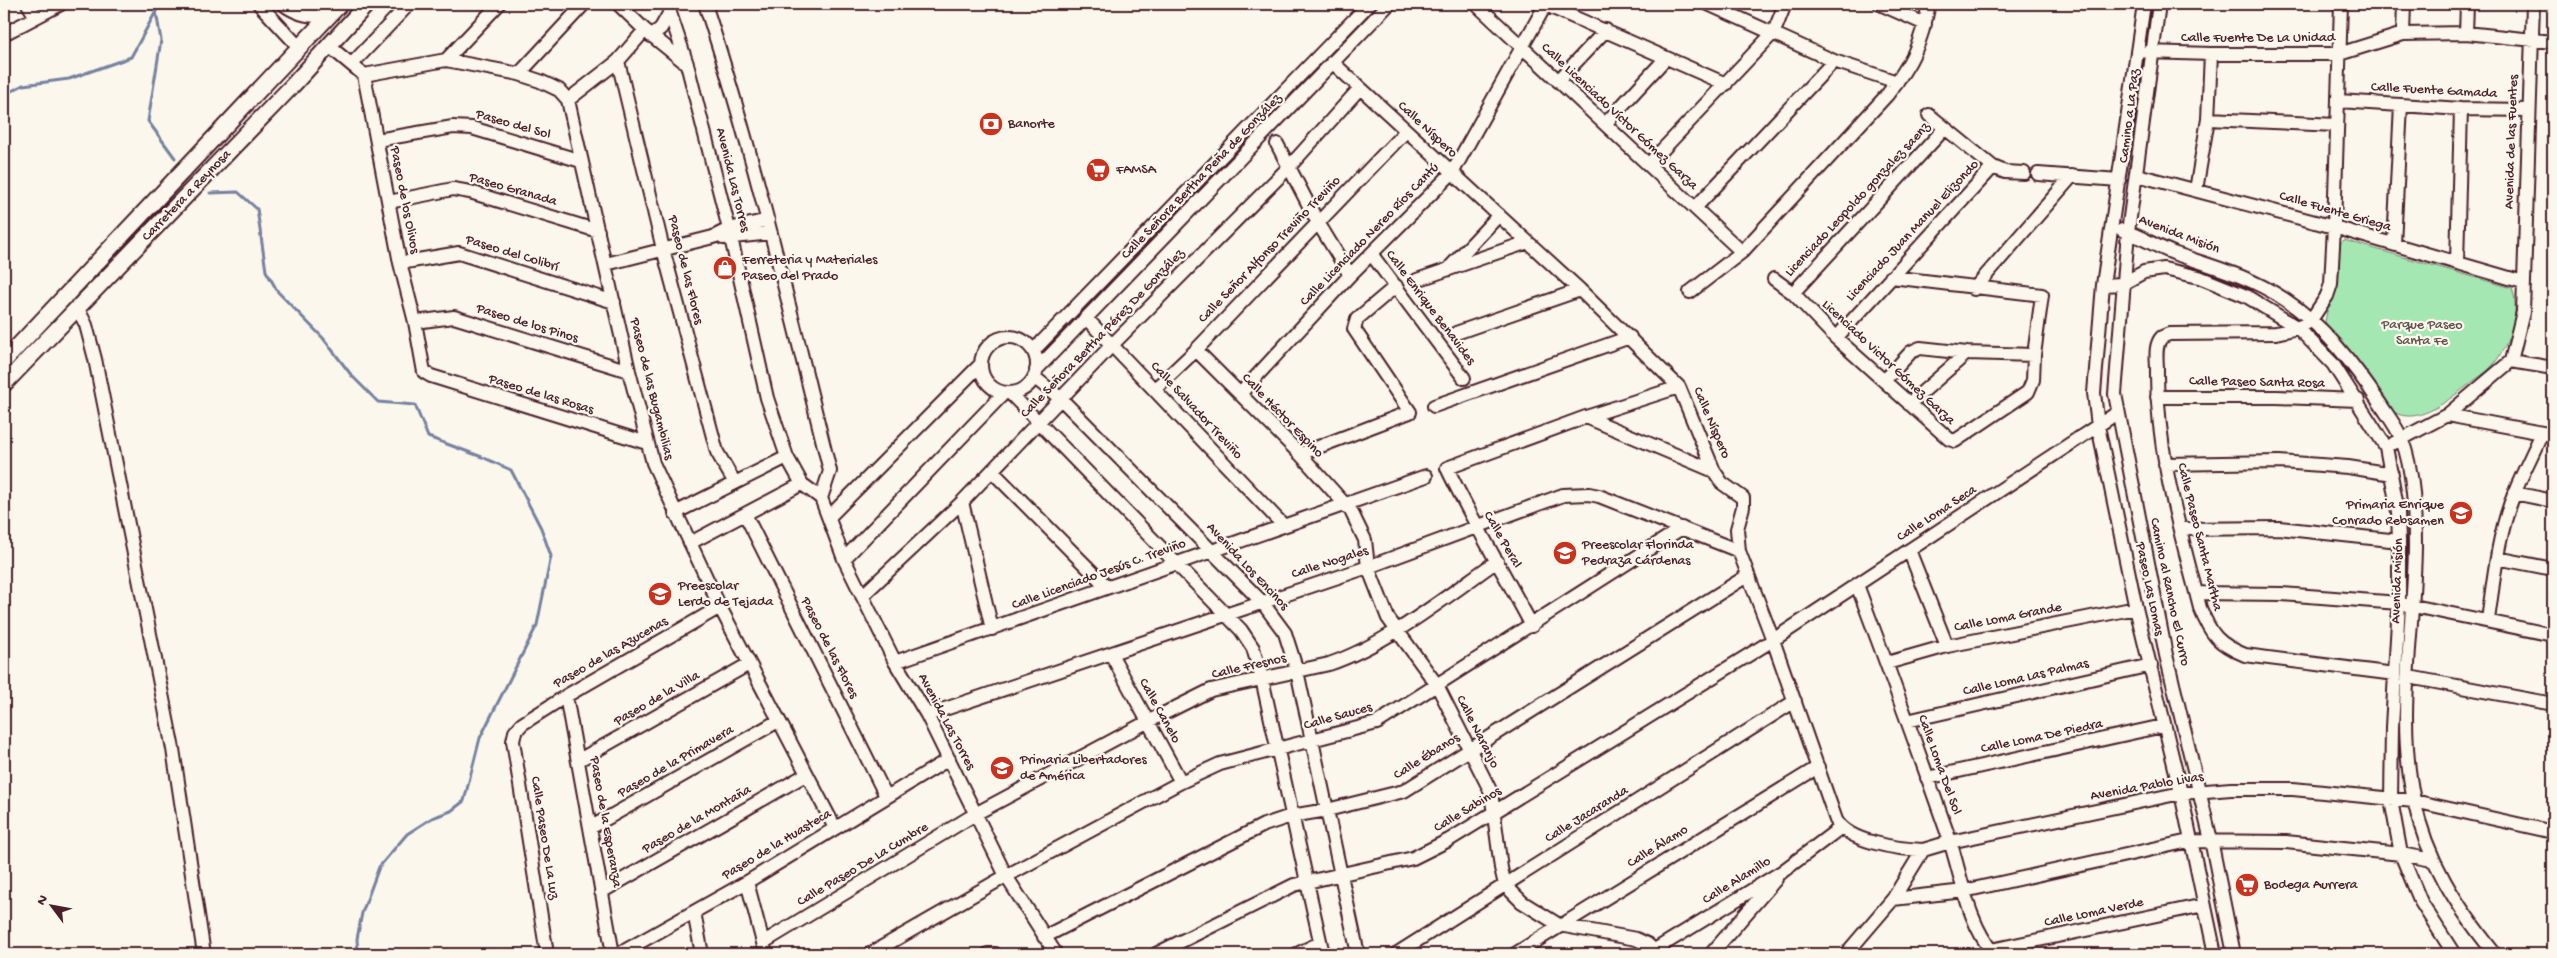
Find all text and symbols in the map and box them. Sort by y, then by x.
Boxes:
street label: Calle Fuente De La Unidad [2181,30,2337,47]
street label: Calle Licenciado Víctor Gómez Garza [1537,40,1702,195]
street label: Camino a La Paz [2116,67,2144,164]
street label: Avenida de las Fuentes [2501,74,2523,209]
street label: Calle Fuente Gamada [2371,79,2499,103]
street label: Calle Señora Bertha Peña de González [1118,90,1286,263]
street label: Calle Níspero [1394,98,1460,162]
street label: Paseo del Sol [473,106,552,144]
bank icon: Banorte [978,111,1004,137]
place label: Banorte [1007,116,1056,133]
street label: Licenciado Leopoldo gonzalez saenz [1782,118,1935,281]
street label: Avenida Las Torres [711,126,753,235]
street label: Paseo de los Olivos [385,144,423,256]
street label: Carretera a Reynosa [139,146,236,245]
supermarket icon: FAMSA [1085,157,1111,183]
street label: Licenciado Juan Manuel Elizondo [1843,157,1983,305]
street label: Calle Licenciado Nereo Ríos Cantú [1297,159,1443,310]
place label: FAMSA [1115,162,1157,179]
street label: Paseo Granada [466,169,560,211]
street label: Calle Señor Alfonso Treviño Treviño [1195,173,1345,327]
street label: Calle Fuente Griega [2277,188,2394,236]
street label: Avenida Misión [2136,212,2222,258]
street label: Paseo de las Flores [663,213,707,327]
street label: Paseo del Colibrí [462,231,562,277]
street label: Calle Señora Bertha Pérez De González [1017,245,1189,422]
street label: Calle Enrique Benavides [1381,247,1479,370]
place label: Ferreteria y Materiales Paseo del Prado [741,252,878,285]
shop icon: Ferreteria y Materiales Paseo del Prado [712,255,738,281]
street label: Licenciado Victor Gómez Garza [1818,297,1959,430]
street label: Paseo de los Pinos [473,300,581,348]
street label: Paseo de las Bugambilias [625,315,677,462]
park label: Parque Paseo Santa Fe [2380,317,2463,350]
street label: Calle Salvador Treviño [1146,358,1246,464]
street label: Calle Héctor Espino [1237,370,1327,462]
street label: Paseo de las Rosas [485,371,597,419]
street label: Calle Paseo Santa Rosa [2189,373,2326,393]
street label: Calle Níspero [1688,385,1734,461]
street label: Calle Paseo Santa Martha [2172,461,2226,614]
street label: Calle Loma Seca [1894,481,1981,546]
place label: Primaria Enrique Conrado Rebsamen [2332,497,2445,530]
school or university icon: Primaria Enrique Conrado Rebsamen [2448,500,2474,526]
street label: Calle Peral [1479,509,1525,571]
street label: Camino al Rancho El Curro [2145,516,2193,668]
street label: Avenida Los Encinos [1202,520,1293,615]
street label: Calle Licenciado Jesús C. Treviño [1010,536,1188,614]
place label: Preescolar Florinda Pedraza Cárdenas [1581,537,1695,570]
street label: Avenida Misión [2388,538,2408,624]
school or university icon: Preescolar Florinda Pedraza Cárdenas [1552,540,1578,566]
street label: Paseo Las Lomas [2131,540,2167,638]
street label: Calle Nogales [1289,542,1371,583]
place label: Preescolar Lerdo de Tejada [677,578,775,611]
school or university icon: Preescolar Lerdo de Tejada [647,581,673,607]
street label: Paseo de las Flores [796,594,862,702]
street label: Calle Loma Grande [1953,599,2064,637]
street label: Paseo de las Azucenas [550,613,672,693]
street label: Calle Fresnos [1210,650,1289,684]
street label: Calle Loma Las Palmas [1962,655,2091,701]
street label: Paseo de la Villa [610,667,704,731]
street label: Avenida Las Torres [913,671,979,774]
street label: Calle Canelo [1134,676,1184,746]
street label: Calle Naranjo [1451,693,1503,771]
street label: Calle Sauces [1302,699,1375,735]
street label: Calle Loma Del Sol [1913,713,1965,817]
street label: Calle Loma De Piedra [1980,716,2106,758]
street label: Paseo de la Primavera [614,721,738,803]
street label: Calle Ébanos [1391,729,1464,784]
place label: Primaria Libertadores de América [1019,752,1147,785]
street label: Paseo de la Esperanza [585,754,625,890]
school or university icon: Primaria Libertadores de América [989,755,1015,781]
street label: Avenida Pablo Livas [2089,769,2206,805]
street label: Calle Paseo De La Luz [526,775,562,902]
street label: Paseo de la Montaña [639,781,756,859]
street label: Calle Jacaranda [1542,782,1633,847]
street label: Calle Sabinos [1431,783,1506,837]
street label: Paseo de la Huasteca [718,805,836,885]
street label: Calle Paseo De La Cumbre [794,819,932,911]
street label: Calle Álamo [1624,822,1692,872]
street label: Calle Alamillo [1700,853,1774,909]
supermarket icon: Bodega Aurrera [2234,872,2260,898]
place label: Bodega Aurrera [2263,877,2359,894]
north arrow [28,880,78,930]
text: N [33,892,53,909]
street label: Calle Loma Verde [2043,894,2146,932]

